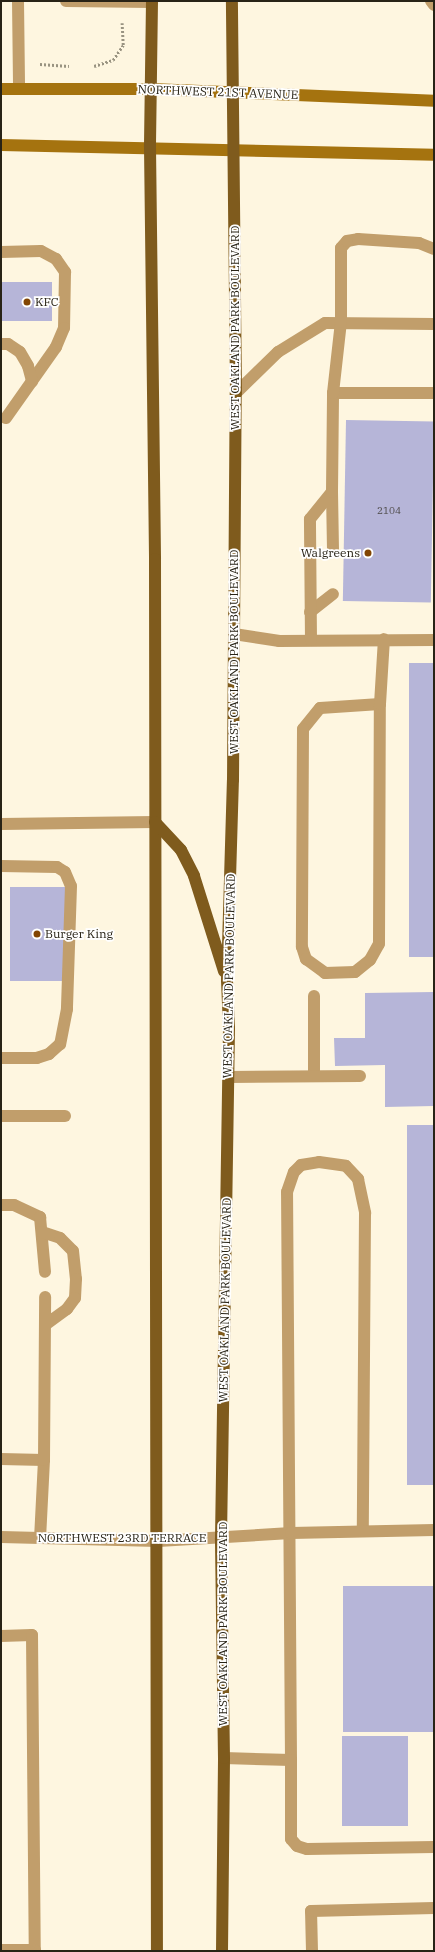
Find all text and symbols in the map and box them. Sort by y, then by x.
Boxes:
street label: NORTHWEST 21ST AVENUE [137,82,299,102]
street label: WEST OAKLAND PARK BOULEVARD [228,226,242,430]
place label: KFC [35,295,59,309]
marker: KFC [22,297,32,307]
house number: 2104 [377,505,401,517]
place label: Walgreens [301,546,360,560]
marker: Walgreens [363,548,373,558]
street label: WEST OAKLAND PARK BOULEVARD [227,550,241,754]
street label: WEST OAKLAND PARK BOULEVARD [220,874,238,1078]
place label: Burger King [45,927,113,941]
marker: Burger King [32,929,42,939]
street label: WEST OAKLAND PARK BOULEVARD [216,1198,234,1402]
street label: WEST OAKLAND PARK BOULEVARD [216,1522,230,1726]
street label: NORTHWEST 23RD TERRACE [38,1531,206,1545]

